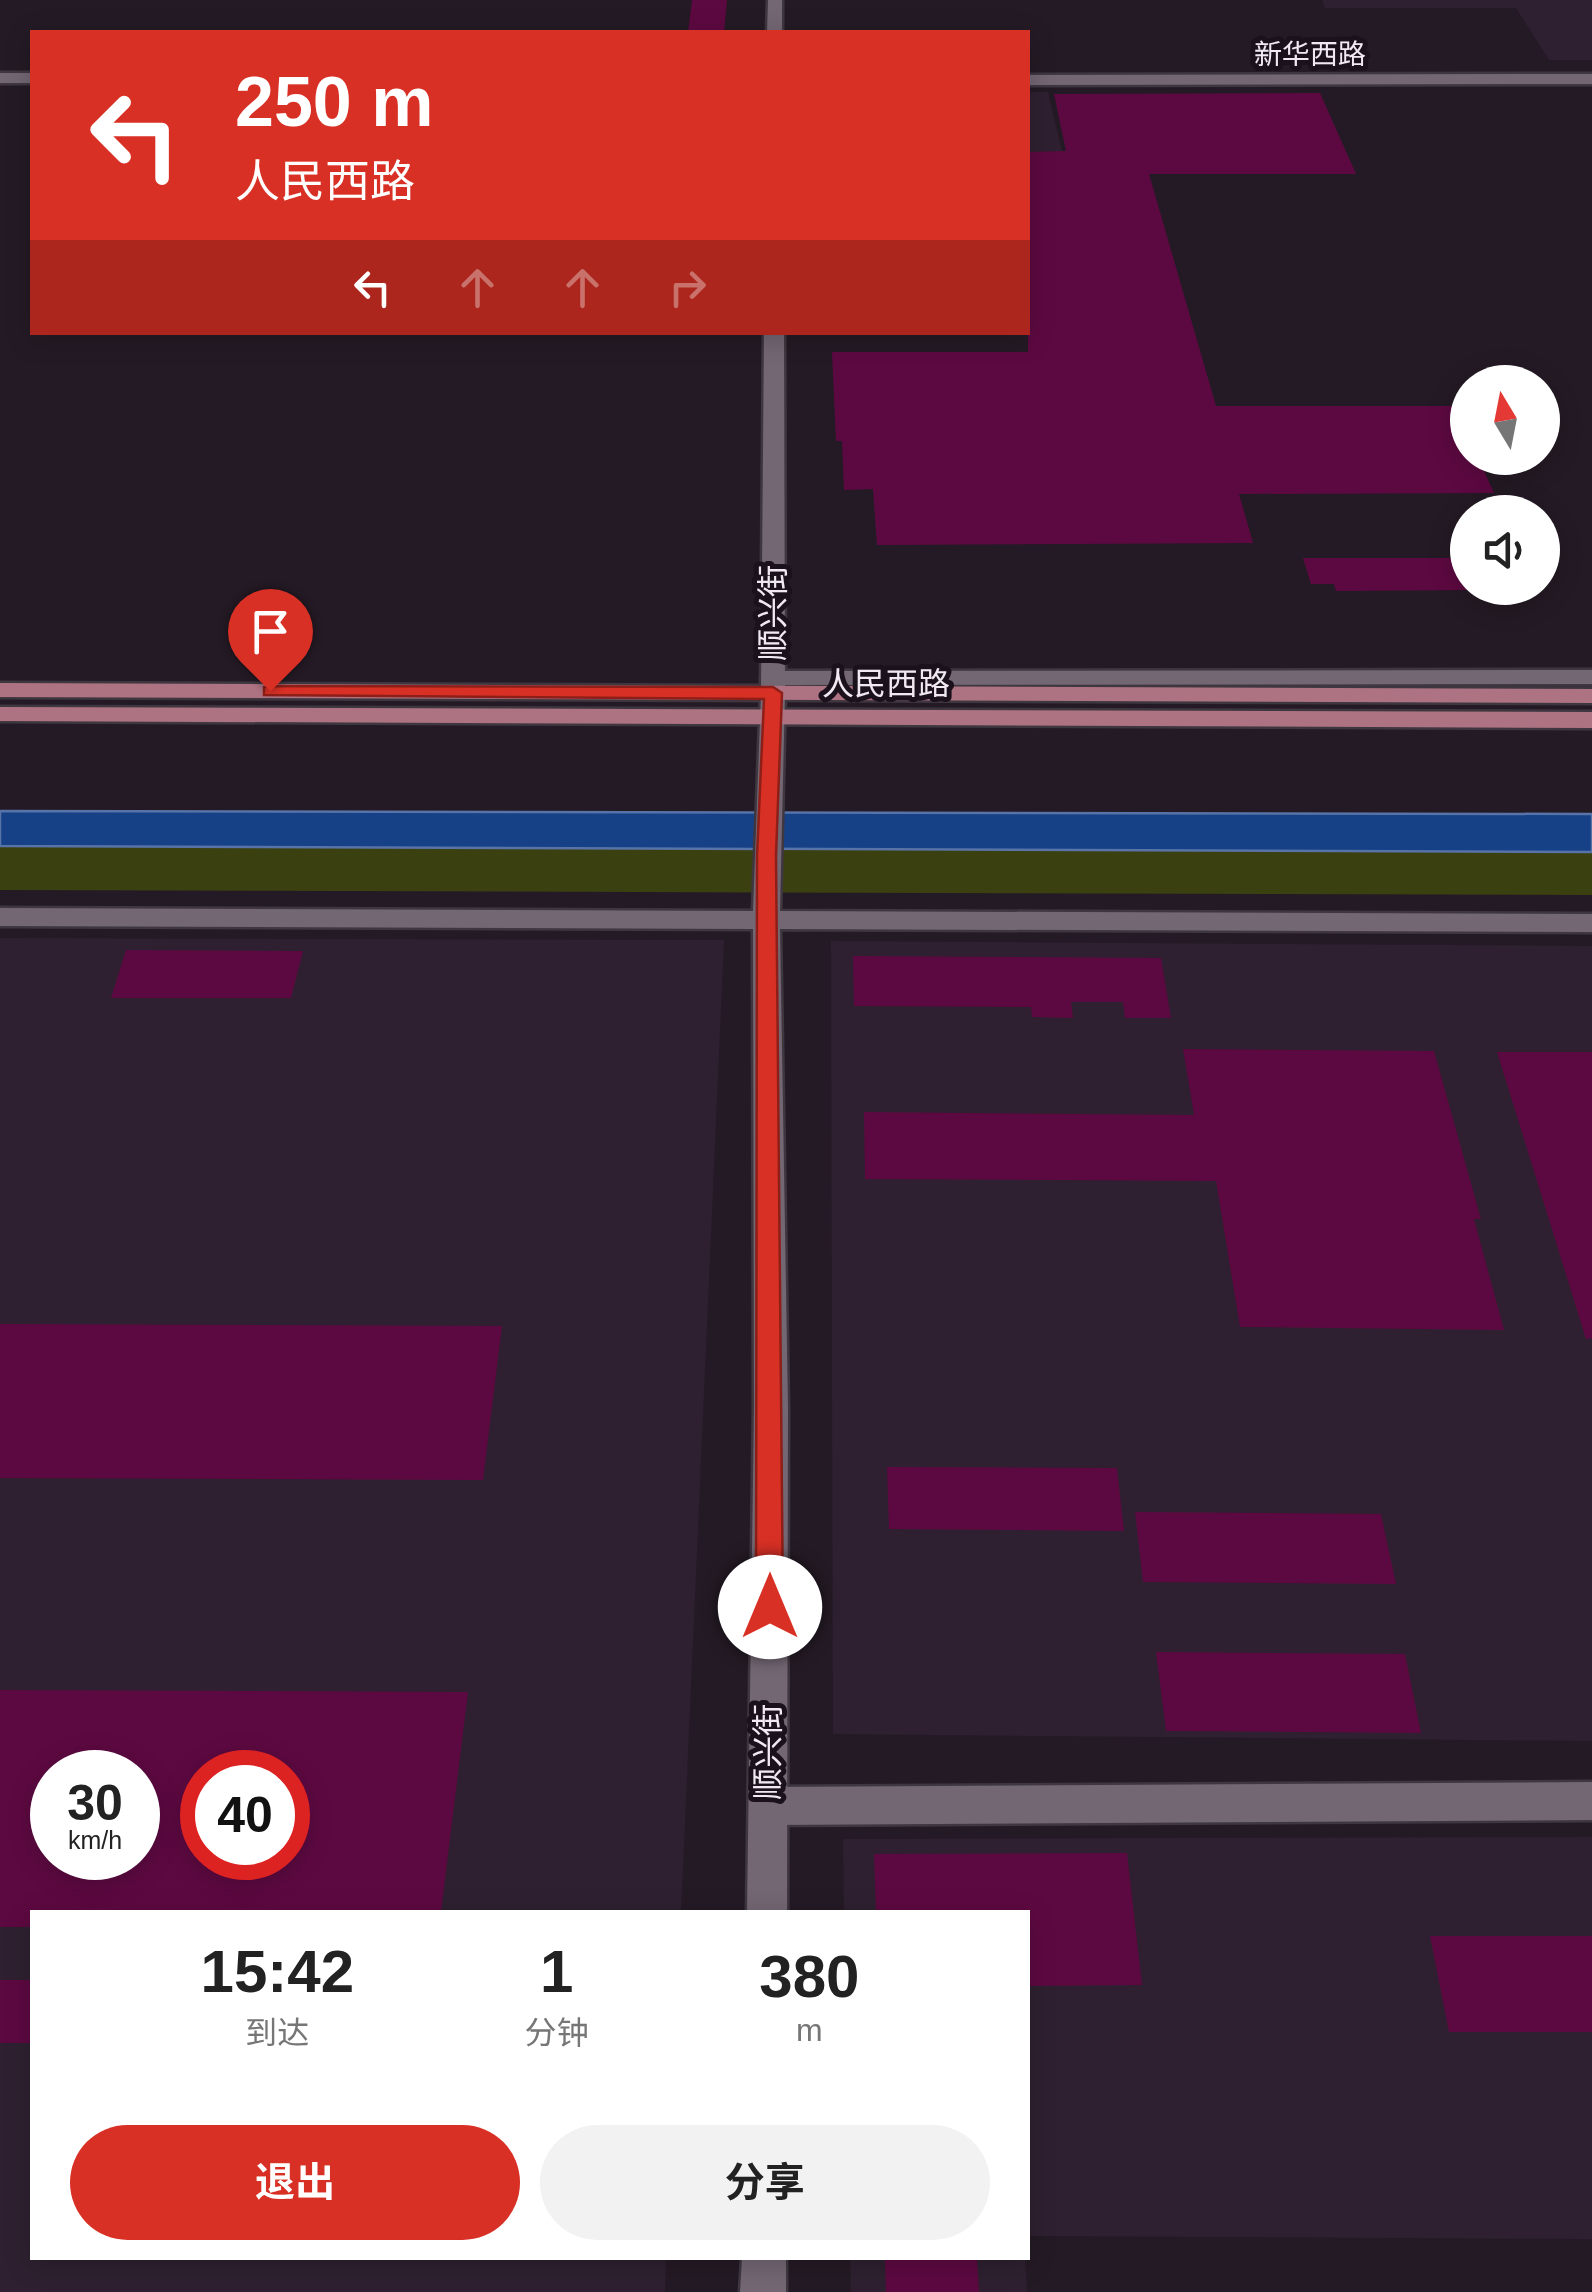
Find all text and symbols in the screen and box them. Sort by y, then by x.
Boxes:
street label: 新华西路 [1254,39,1366,70]
text: 250 m [235,63,433,141]
icon: left [70,70,200,200]
text: 人民西路 [235,156,415,207]
icon: left [345,260,400,315]
icon: ahead [450,260,505,315]
icon: ahead [555,260,610,315]
icon: right [660,260,715,315]
north arrow [1450,365,1560,475]
map controls [1450,365,1560,605]
button: sound [1450,495,1560,605]
street label: 顺兴街 [755,565,791,661]
pin [228,589,313,692]
icon: arrive [243,604,298,659]
street label: 人民西路 [822,666,950,702]
position arrow [718,1555,822,1659]
street label: 顺兴街 [750,1704,786,1800]
speed limit sign: 40 [180,1750,310,1880]
text: 30 [67,1775,123,1831]
text: km/h [68,1826,122,1854]
text: 15:42 [201,1938,354,2005]
text: 1 [540,1938,573,2005]
text: 380 [759,1943,859,2010]
text: m [796,2012,823,2048]
text: 到达 [245,2015,309,2051]
text: 分钟 [525,2015,589,2051]
button: 退出 [70,2125,520,2240]
button: 分享 [540,2125,990,2240]

